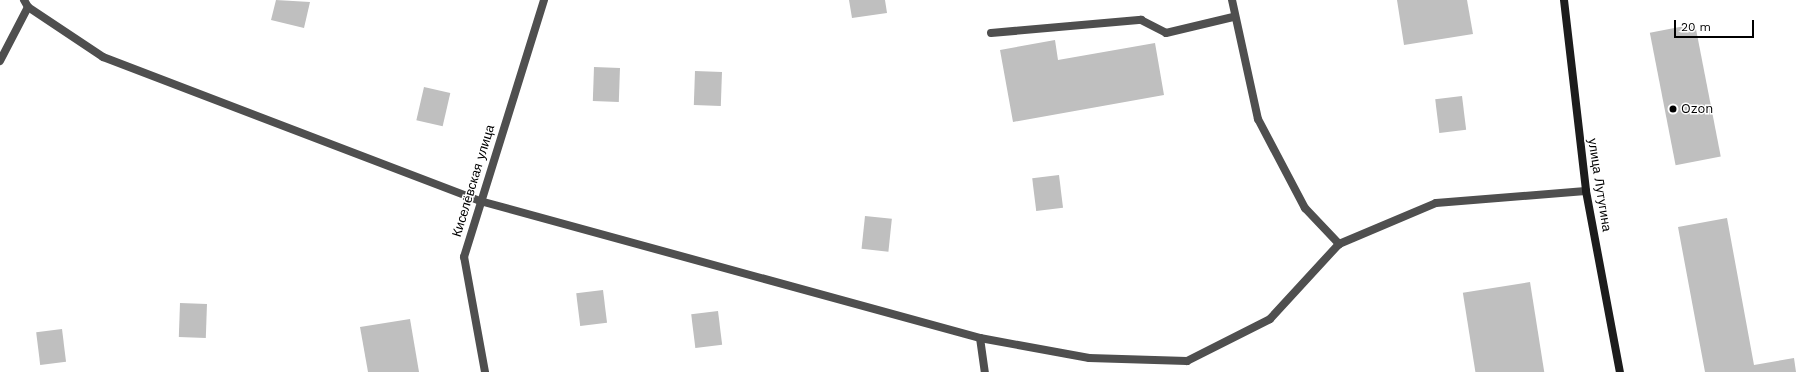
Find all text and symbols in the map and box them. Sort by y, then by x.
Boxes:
scale bar [1676,12,1756,38]
text: 20 m [1681,20,1711,34]
place label: Ozon [1681,101,1713,117]
marker: Ozon [1668,104,1678,114]
street label: Киселёвская улица [449,123,499,239]
street label: улица Лутугина [1584,137,1614,233]

